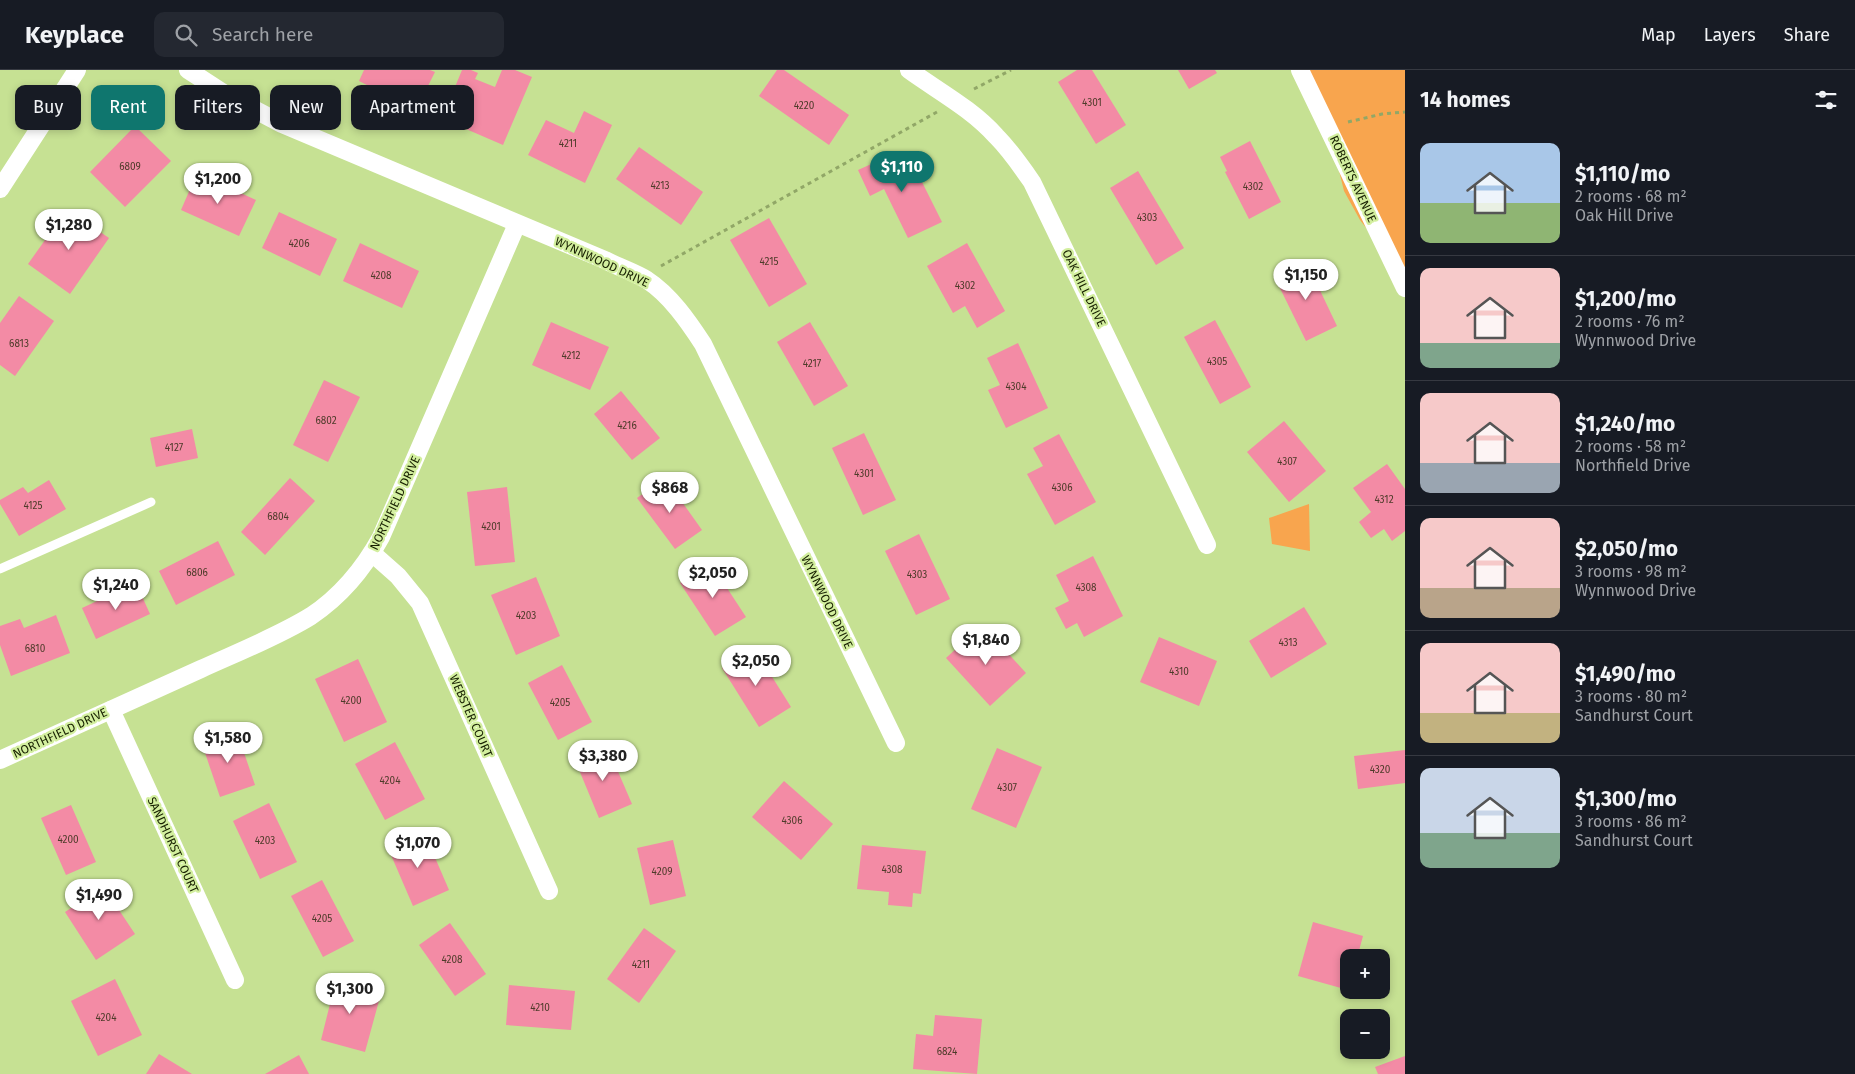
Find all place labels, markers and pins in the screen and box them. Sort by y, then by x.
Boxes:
pin: $1,110 [861,150,943,193]
pin: $1,200 [177,162,259,205]
pin: $1,280 [28,208,110,251]
pin: $1,150 [1265,258,1347,301]
pin: $868 [640,472,700,514]
pin: $2,050 [672,556,754,599]
pin: $1,240 [75,568,157,611]
pin: $1,840 [945,624,1027,666]
pin: $2,050 [715,644,797,687]
pin: $1,580 [187,722,269,764]
pin: $3,380 [562,740,644,782]
pin: $1,070 [377,826,459,869]
pin: $1,490 [58,878,140,921]
pin: $1,300 [309,972,391,1015]

